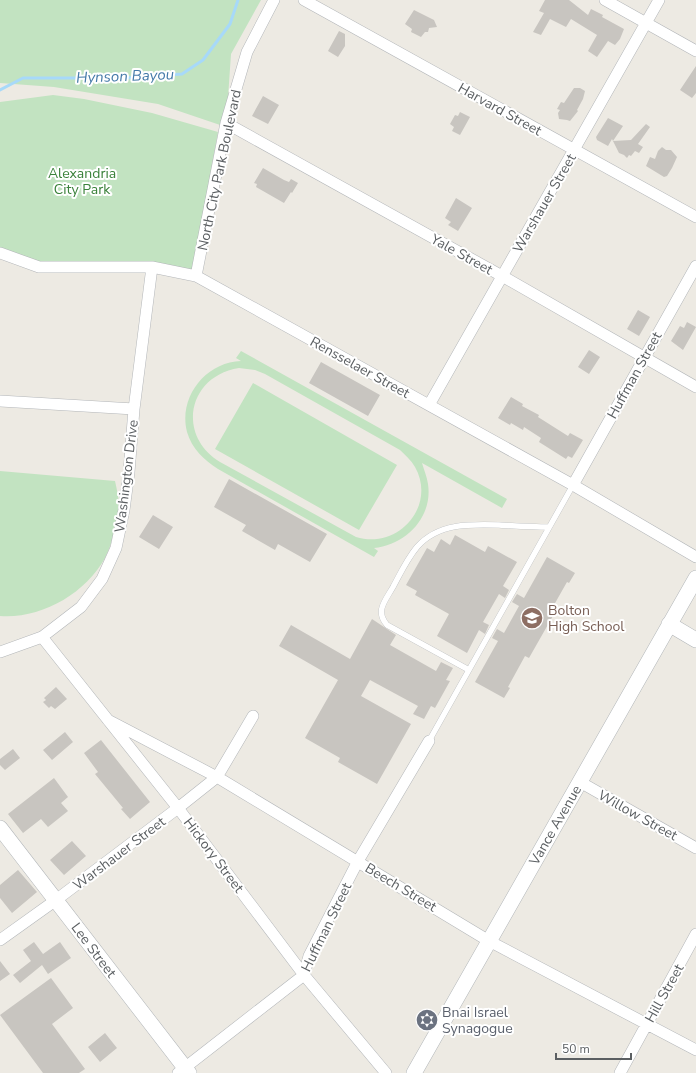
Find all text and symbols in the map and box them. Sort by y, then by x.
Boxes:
water label: Hynson Bayou [76,64,174,88]
street label: Harvard Street [455,79,545,140]
street label: North City Park Boulevard [193,88,246,252]
street label: Warshauer Street [508,150,581,256]
park label: Alexandria City Park [48,164,116,199]
street label: Yale Street [427,229,496,279]
street label: Huffman Street [603,328,666,422]
street label: Rensselaer Street [306,332,413,403]
street label: Washington Drive [110,419,143,534]
place label: Bolton High School [548,601,625,636]
school or university icon: Bolton High School [519,605,545,631]
street label: Vance Avenue [524,782,586,870]
street label: Willow Street [595,786,681,845]
street label: Warshauer Street [69,812,169,894]
street label: Hickory Street [179,814,248,897]
street label: Beech Street [361,859,440,916]
street label: Huffman Street [297,879,356,975]
street label: Lee Street [67,919,121,982]
street label: Hill Street [641,961,688,1026]
place label: Bnai Israel Synagogue [442,1003,513,1038]
synagogue icon: Bnai Israel Synagogue [414,1007,440,1033]
scale bar [556,1035,631,1061]
text: 50 m [562,1041,590,1057]

